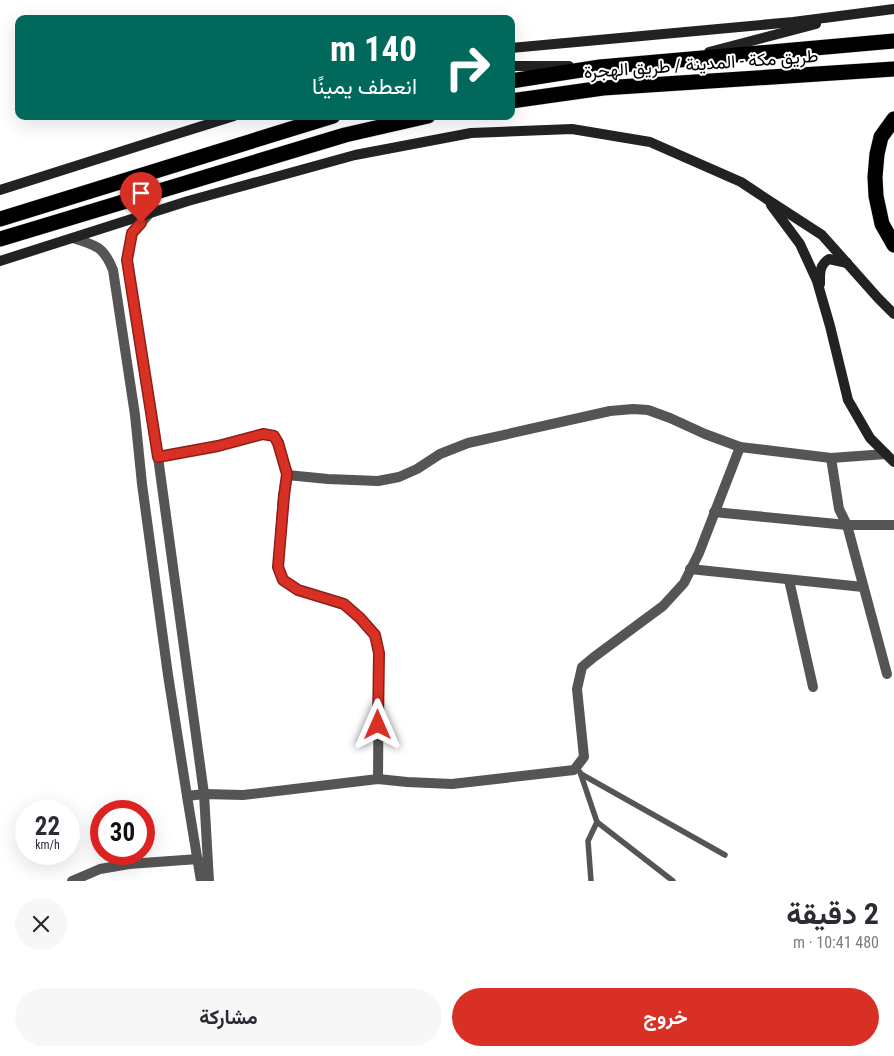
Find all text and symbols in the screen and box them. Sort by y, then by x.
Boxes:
text: 140 m [330,29,417,70]
icon: right [435,35,500,100]
street label: طريق مكة - المدينة / طريق الهجرة [583,45,819,83]
text: انعطف يمينًا [312,74,417,99]
pin [120,172,162,223]
icon: arrive [127,179,155,207]
position arrow [351,698,403,750]
speed limit sign: 30 [90,800,155,865]
text: 22 [35,812,60,841]
text: km/h [35,838,60,852]
text: 2 دقيقة [786,896,879,931]
button: close [15,898,67,950]
text: 480 m · 10:41 [793,933,879,952]
button: مشاركة [15,988,442,1046]
button: خروج [452,988,879,1046]

